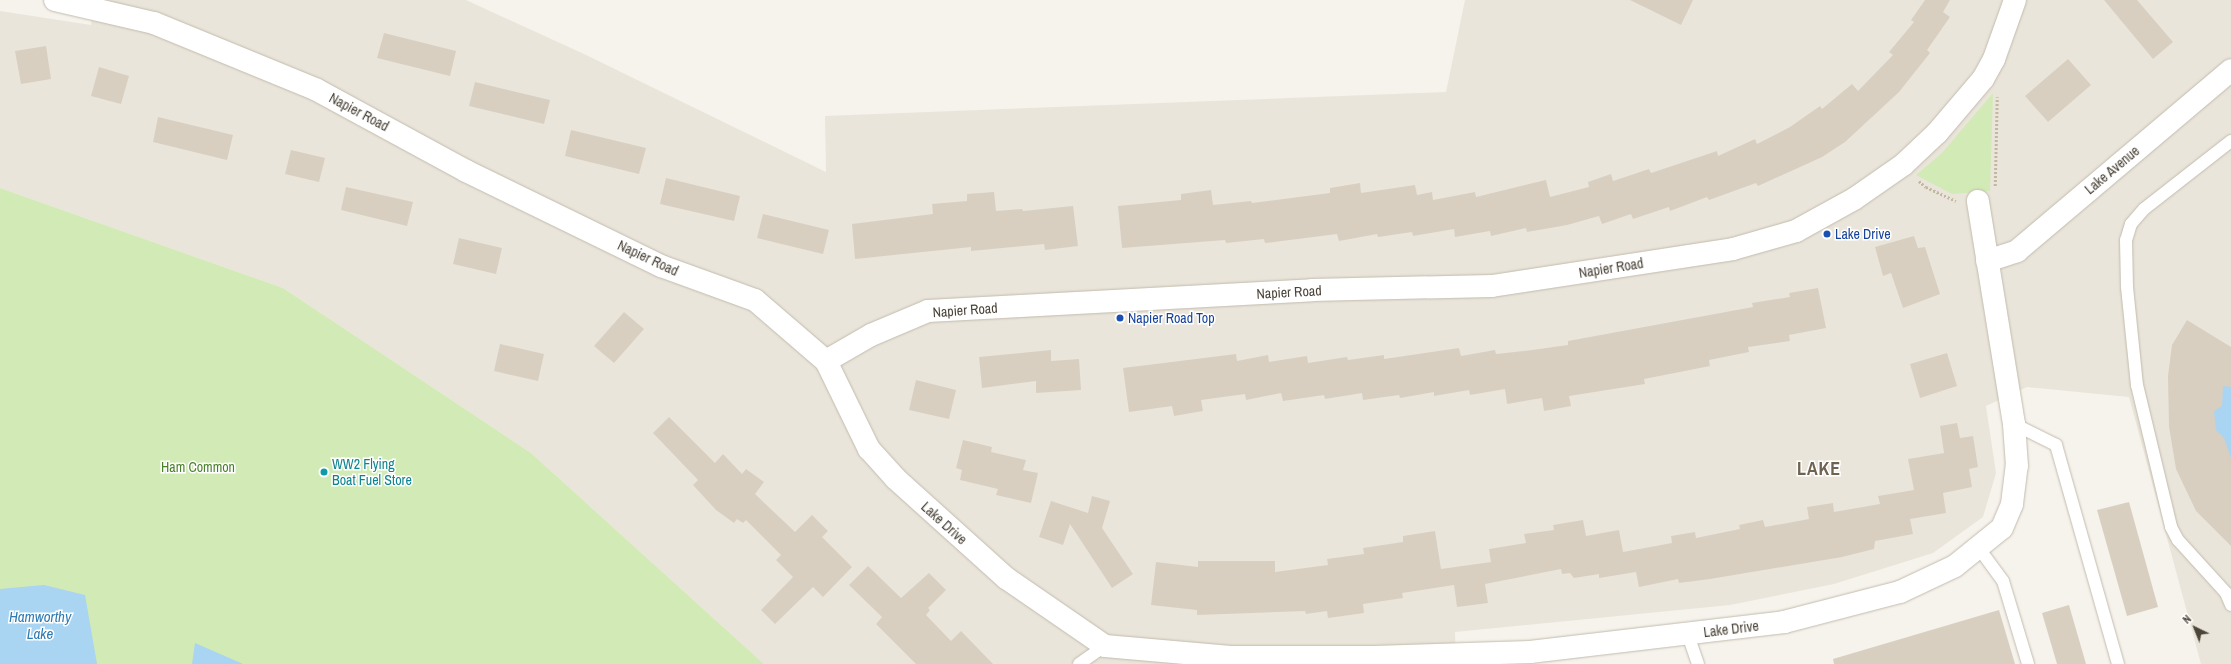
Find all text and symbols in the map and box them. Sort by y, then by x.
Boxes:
street label: Napier Road [326,89,392,135]
street label: Lake Avenue [2081,142,2143,198]
place label: Lake Drive [1835,226,1891,242]
marker: Lake Drive [1822,229,1832,239]
street label: Napier Road [615,237,681,279]
street label: Napier Road [1578,255,1644,281]
street label: Napier Road [1256,282,1322,302]
street label: Napier Road [932,299,998,321]
place label: Napier Road Top [1128,310,1215,326]
marker: Napier Road Top [1115,313,1125,323]
place label: WW2 Flying Boat Fuel Store [332,456,412,488]
district label: LAKE [1797,458,1841,480]
park label: Ham Common [161,459,235,475]
marker: WW2 Flying Boat Fuel Store [319,467,329,477]
street label: Lake Drive [918,498,970,548]
water label: Hamworthy Lake [9,607,71,642]
north arrow [2175,608,2215,648]
text: N [2180,612,2194,627]
street label: Lake Drive [1702,617,1760,641]

